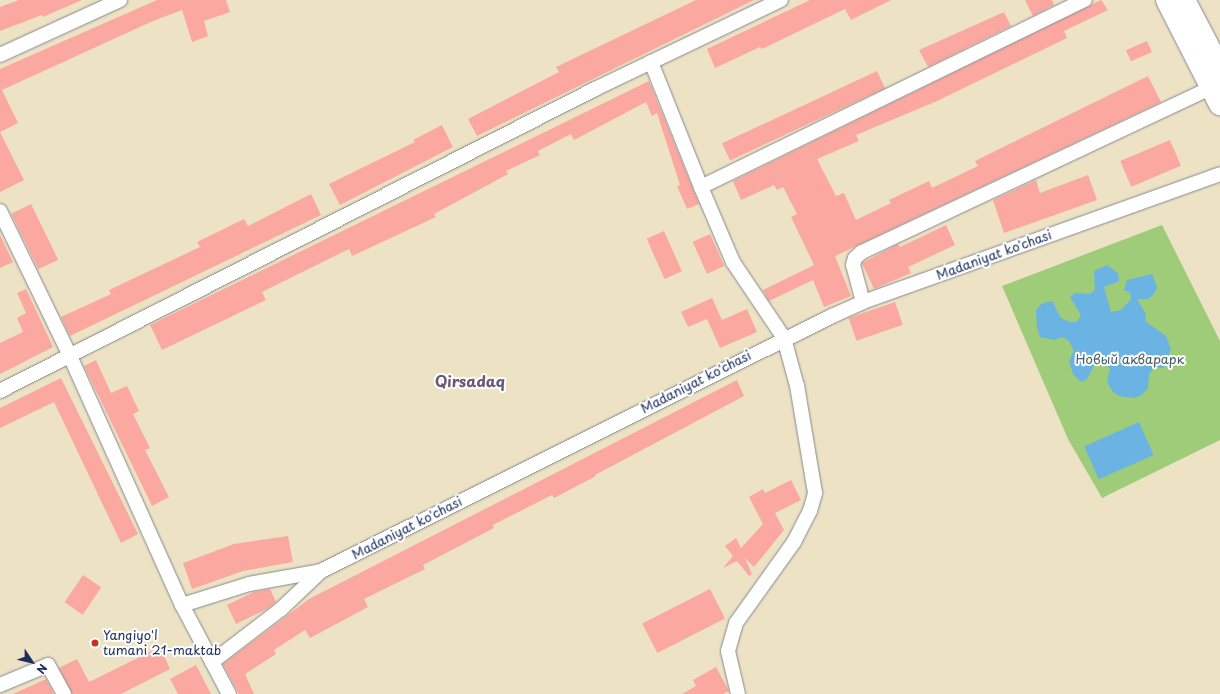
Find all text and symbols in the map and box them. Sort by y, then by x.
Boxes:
street label: Madaniyat ko'chasi [934,227,1054,283]
street label: Madaniyat ko'chasi [638,347,754,417]
park label: Новый акварарк [1076,351,1184,367]
district label: Qirsadaq [435,372,505,390]
street label: Madaniyat ko'chasi [349,493,465,563]
place label: Yangiyo'l tumani 21-maktab [103,628,221,659]
marker: Yangiyo'l tumani 21-maktab [90,638,100,648]
north arrow [12,642,52,682]
text: N [33,661,52,678]

